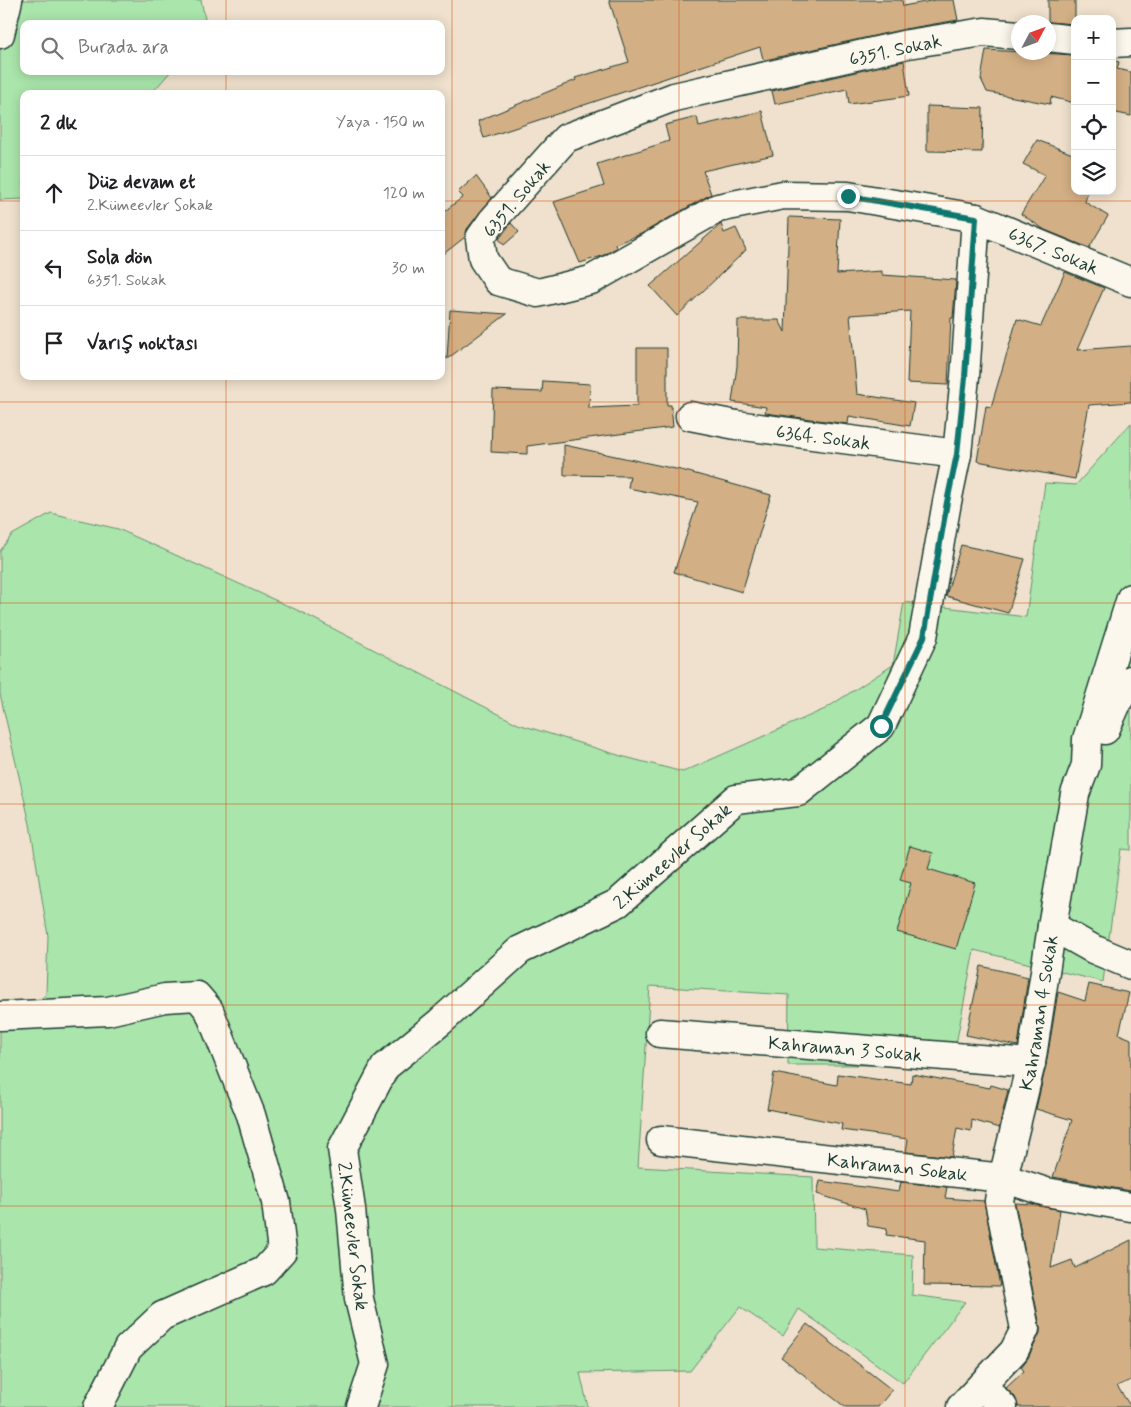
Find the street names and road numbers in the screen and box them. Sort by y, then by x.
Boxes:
street label: 6351. Sokak [847,28,944,72]
street label: 6351. Sokak [477,155,557,243]
street label: 6367. Sokak [1004,222,1102,281]
street label: 6364. Sokak [774,419,872,457]
street label: 2.Kümeevler Sokak [608,798,738,915]
street label: Kahraman 4 Sokak [1014,933,1064,1093]
street label: Kahraman 3 Sokak [767,1031,923,1068]
street label: Kahraman Sokak [826,1148,969,1188]
street label: 2.Kümeevler Sokak [331,1160,374,1312]

